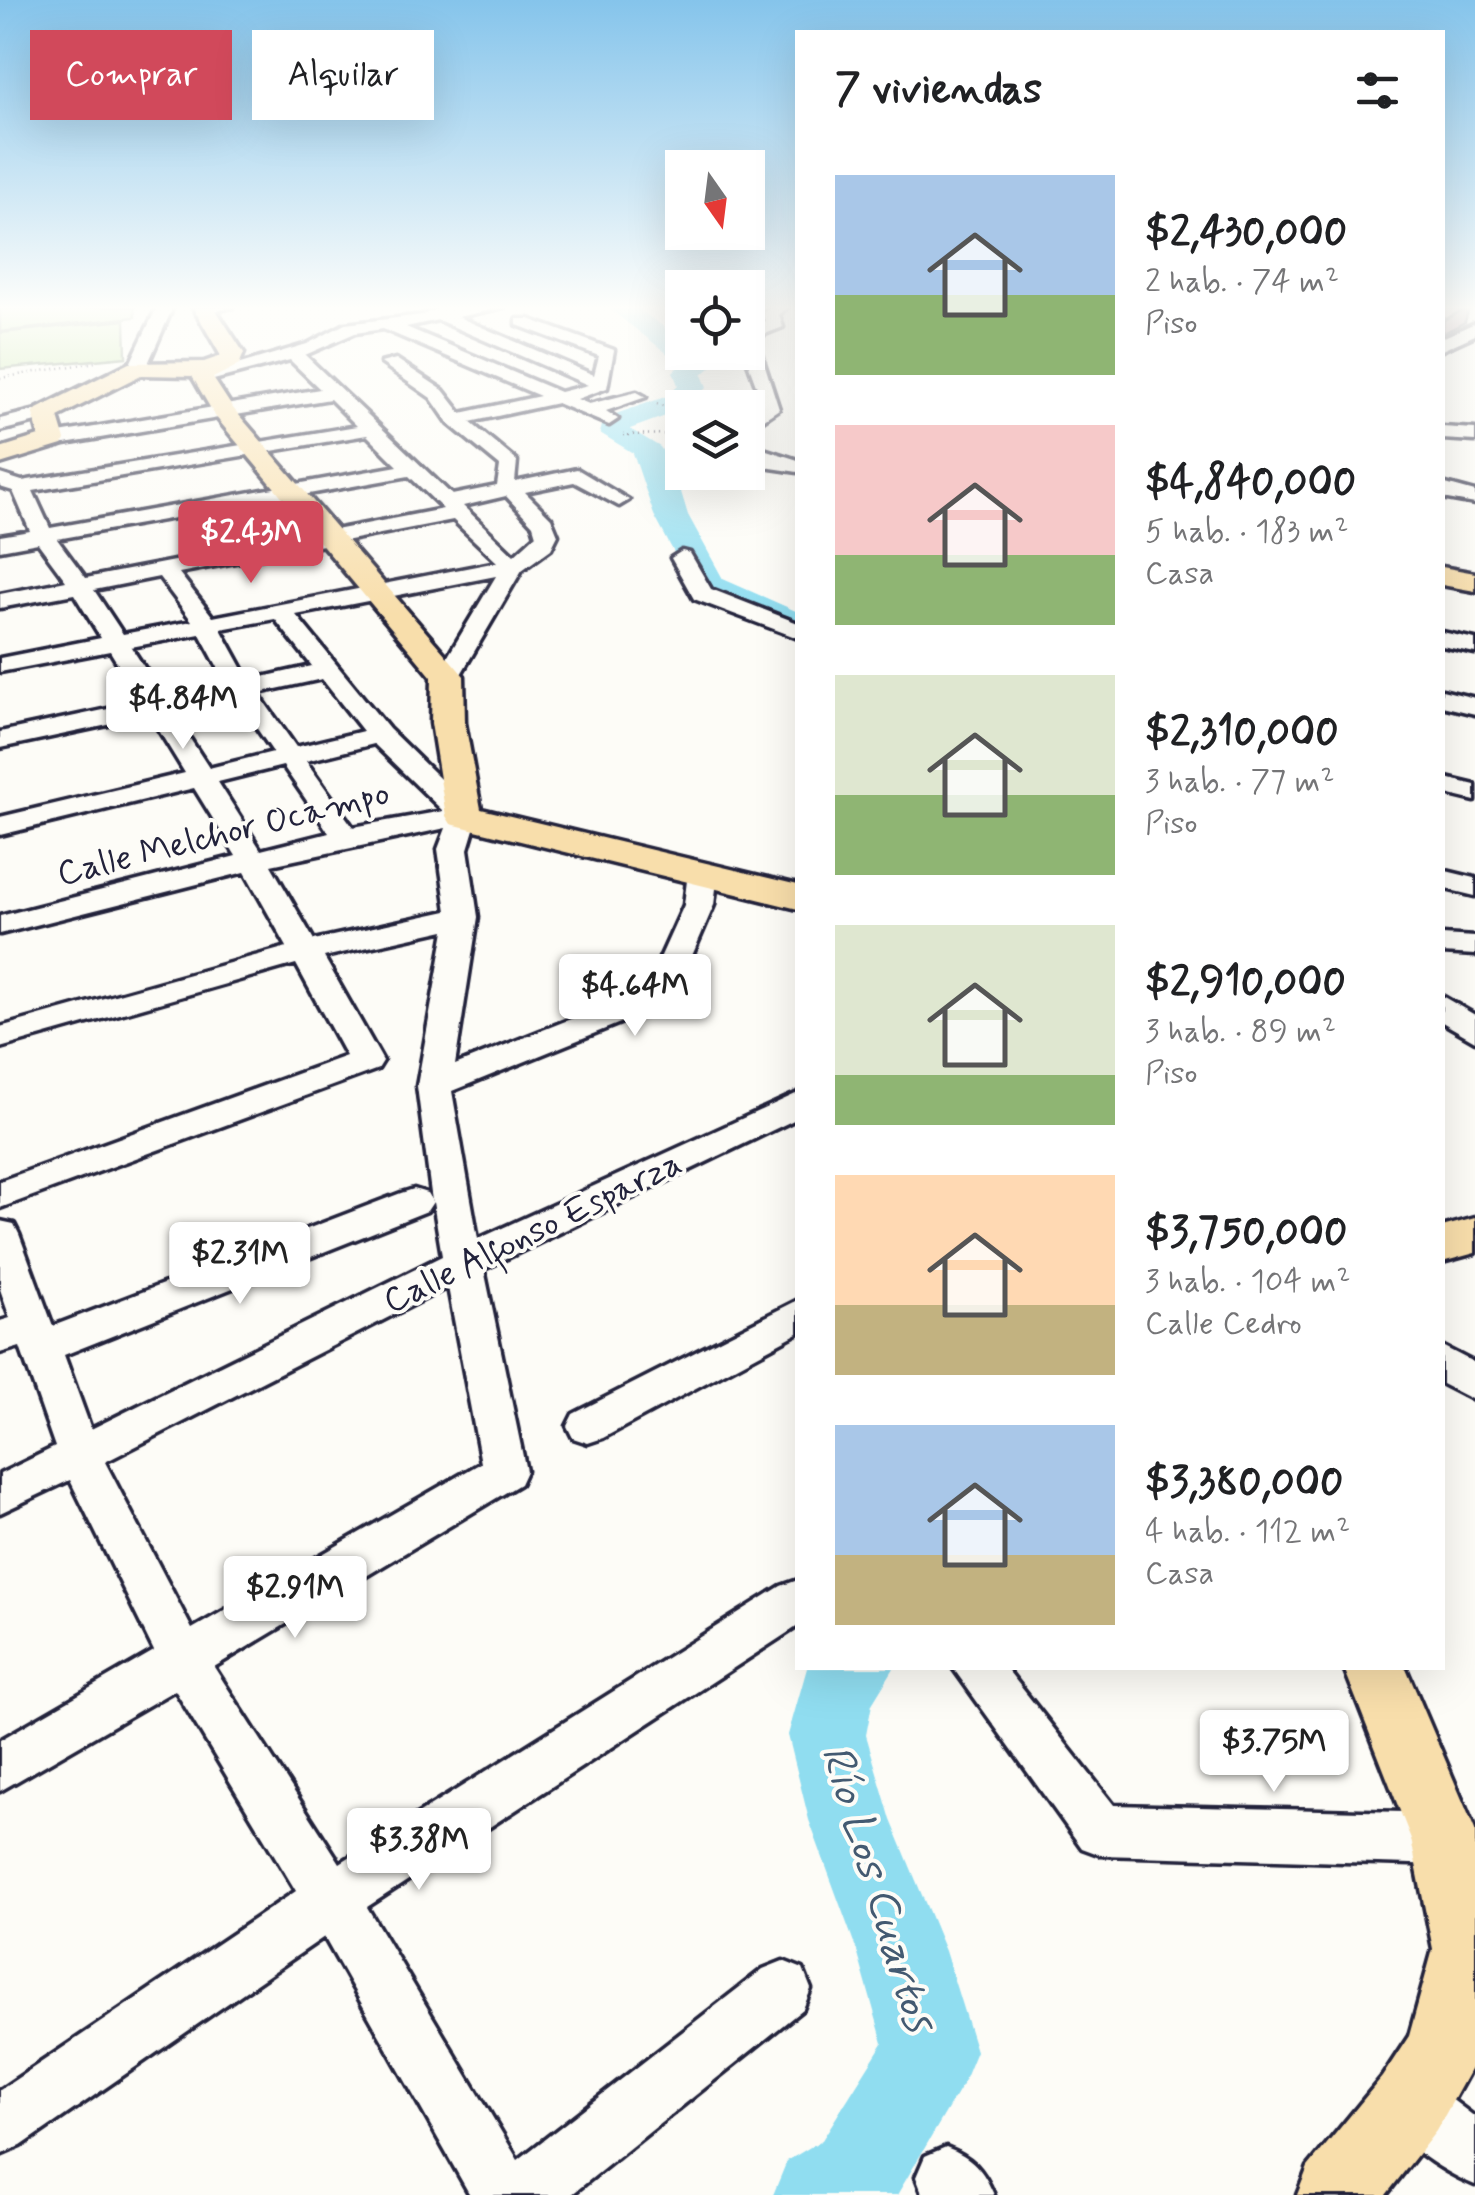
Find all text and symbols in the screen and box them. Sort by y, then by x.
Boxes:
chip: Comprar [30,30,232,120]
chip: Alquilar [252,30,434,120]
text: 7 viviendas [835,63,1042,118]
icon: filters [1350,63,1405,118]
north arrow [665,150,765,250]
map controls [665,150,765,490]
text: $2,430,000 [1145,206,1347,261]
icon: home [915,215,1035,335]
text: 2 hab. · 74 m² [1145,261,1339,303]
button: locate [665,270,765,370]
text: Piso [1145,303,1198,345]
button: layers [665,390,765,490]
text: $4,840,000 [1145,456,1356,511]
icon: home [915,465,1035,585]
pin: $2.43M [170,501,332,586]
text: 5 hab. · 183 m² [1145,511,1349,553]
text: $2.43M [200,512,302,554]
text: Casa [1145,553,1214,595]
pin: $4.84M [102,667,264,752]
text: $4.84M [128,678,238,720]
text: $2,310,000 [1145,706,1339,761]
icon: home [915,715,1035,835]
text: 3 hab. · 77 m² [1145,761,1334,803]
street label: Calle Melchor Ocampo [53,770,394,897]
text: Piso [1145,803,1198,845]
pin: $4.64M [554,954,716,1039]
text: $2,910,000 [1145,956,1346,1011]
text: $4.64M [581,965,689,1007]
icon: home [915,965,1035,1085]
text: 3 hab. · 89 m² [1145,1011,1336,1053]
text: Piso [1145,1053,1198,1095]
street label: Calle Alfonso Esparza [376,1141,691,1328]
text: $3,750,000 [1145,1206,1348,1261]
icon: home [915,1215,1035,1335]
pin: $2.31M [159,1222,321,1307]
text: $2.31M [191,1233,289,1275]
text: 3 hab. · 104 m² [1145,1261,1350,1303]
text: Calle Cedro [1145,1303,1302,1345]
text: $3,380,000 [1145,1456,1344,1511]
icon: home [915,1465,1035,1585]
text: 4 hab. · 112 m² [1145,1511,1350,1553]
text: Casa [1145,1553,1214,1595]
pin: $2.91M [214,1556,376,1641]
text: $2.91M [246,1567,344,1609]
pin: $3.75M [1193,1710,1355,1795]
text: $3.75M [1222,1721,1326,1763]
water label: Río Los Cuartos [805,1738,949,2041]
pin: $3.38M [338,1808,500,1893]
text: $3.38M [369,1819,469,1861]

